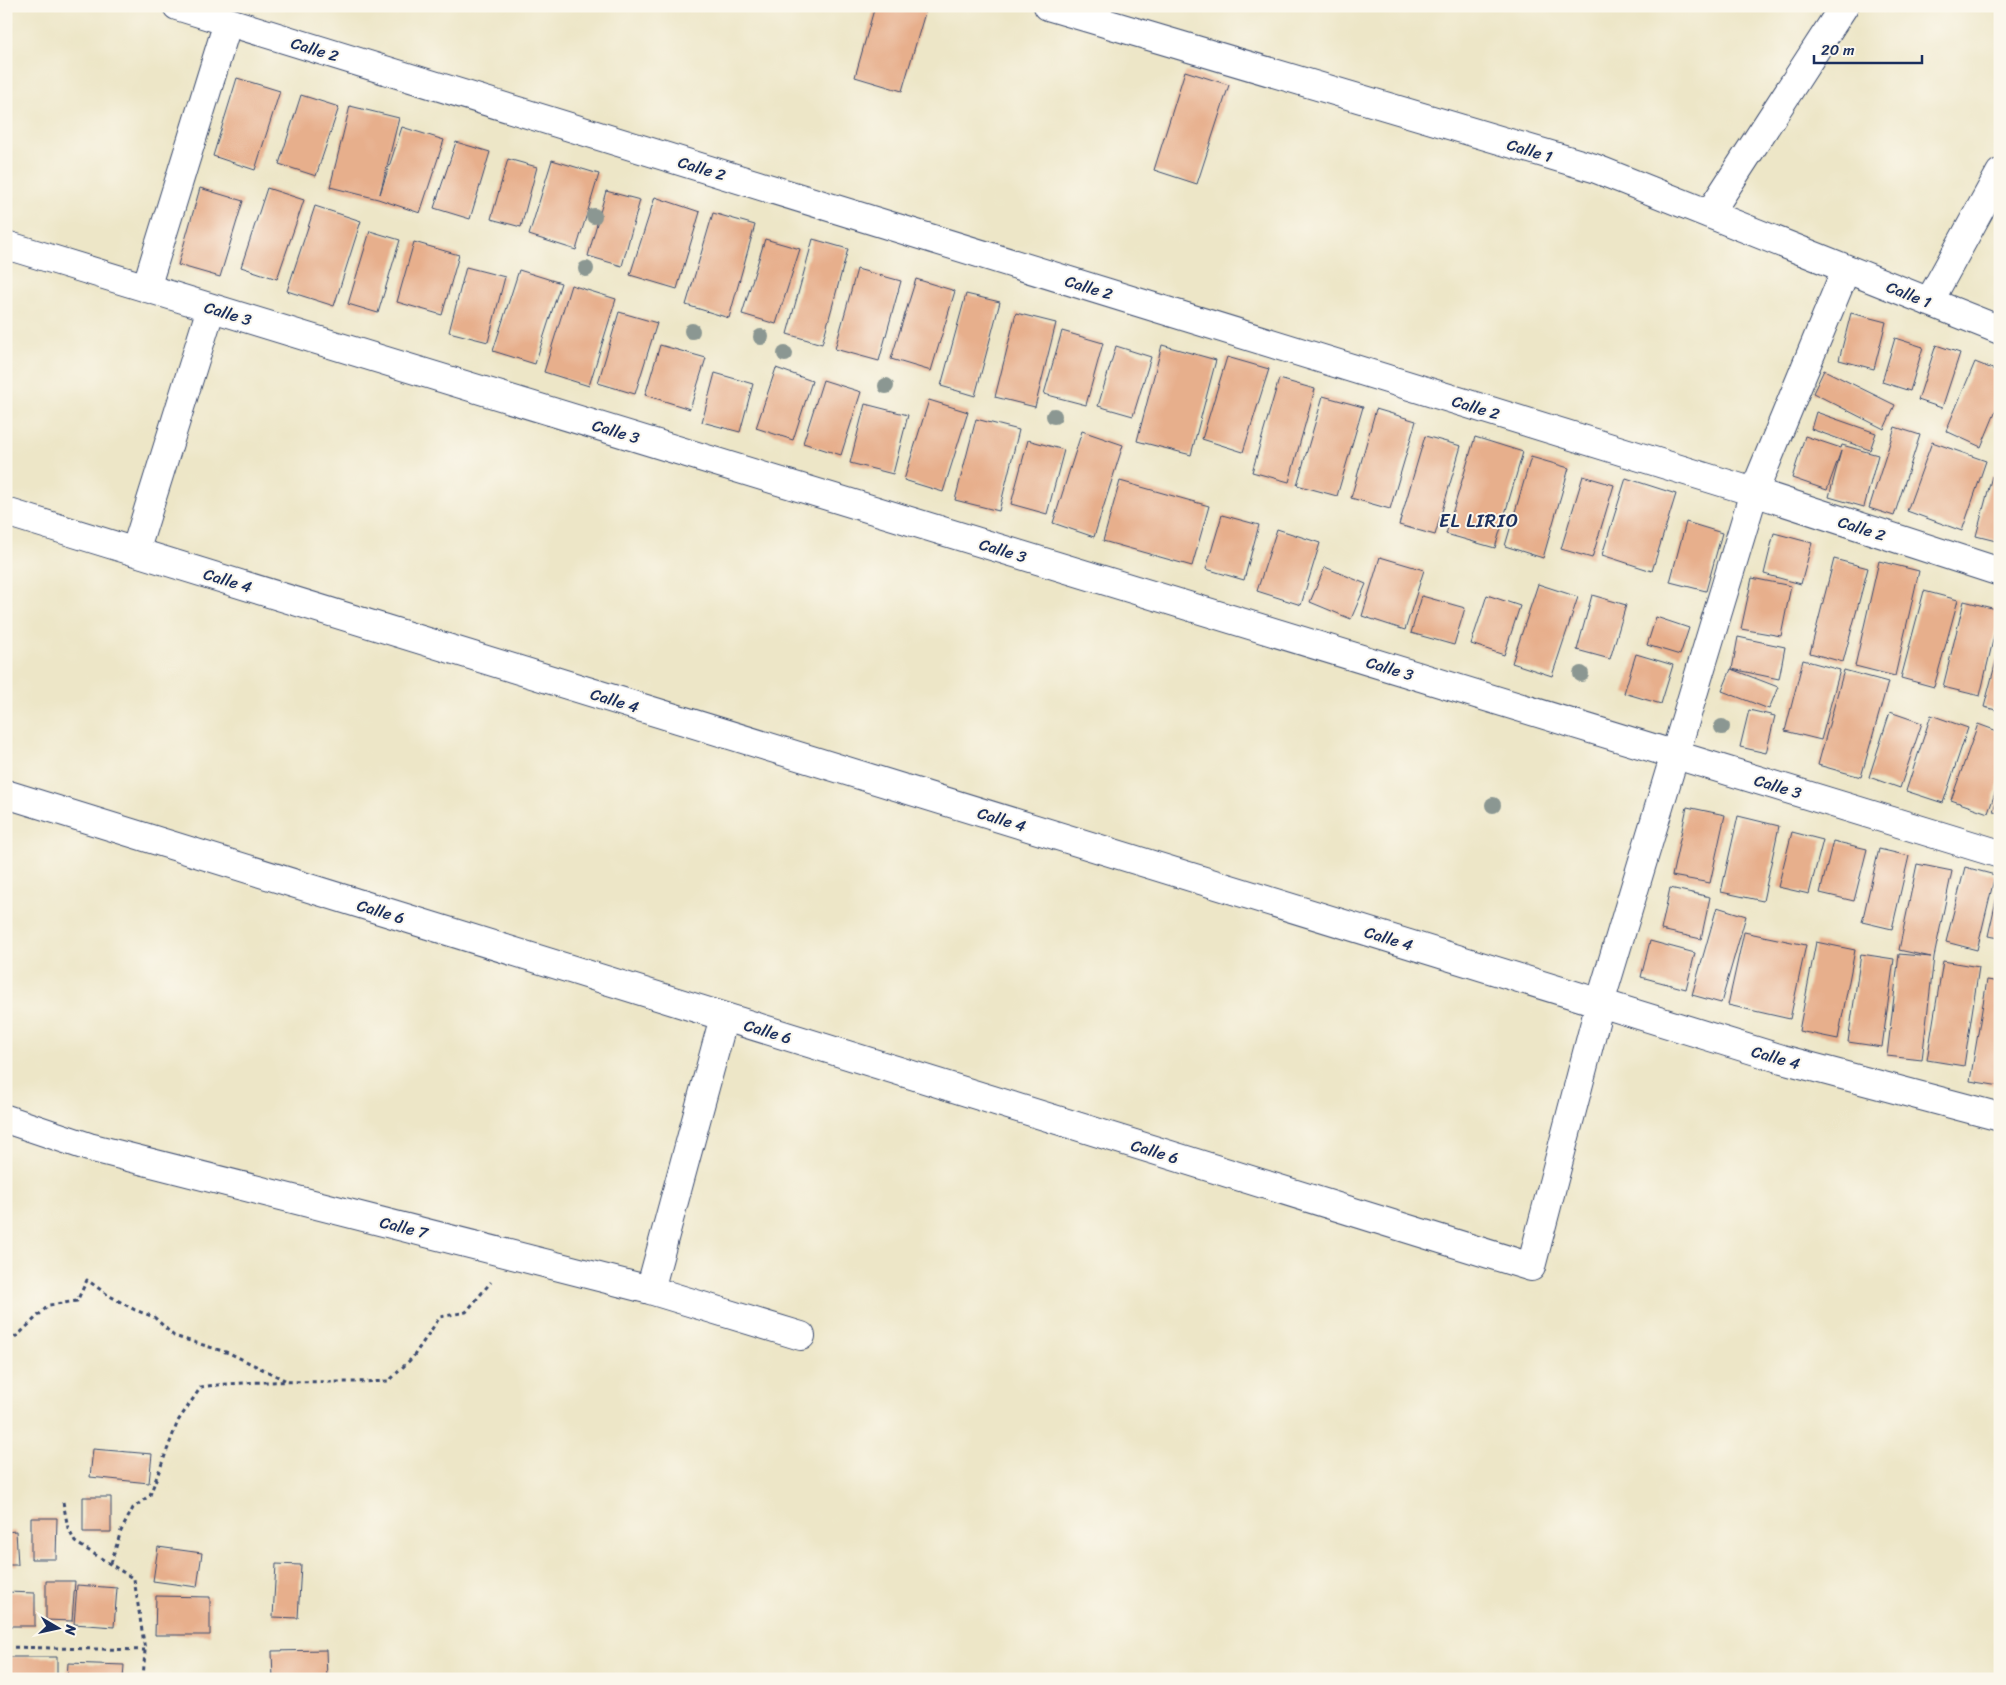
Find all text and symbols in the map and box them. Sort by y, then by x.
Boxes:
street label: Calle 2 [287,28,342,70]
scale bar [1814,32,1921,64]
text: 20 m [1821,37,1855,63]
street label: Calle 1 [1503,130,1556,171]
street label: Calle 2 [674,147,729,189]
street label: Calle 2 [1061,266,1116,308]
street label: Calle 1 [1882,272,1936,317]
street label: Calle 3 [201,293,255,334]
street label: Calle 2 [1448,386,1503,428]
street label: Calle 3 [589,411,643,452]
district label: EL LIRIO [1439,504,1519,537]
street label: Calle 2 [1834,507,1890,550]
street label: Calle 3 [976,530,1030,571]
street label: Calle 4 [200,559,256,602]
street label: Calle 3 [1363,648,1417,689]
street label: Calle 4 [587,679,643,722]
street label: Calle 3 [1751,766,1805,807]
street label: Calle 4 [974,798,1030,841]
street label: Calle 6 [353,891,408,932]
street label: Calle 4 [1361,917,1417,960]
street label: Calle 6 [740,1011,795,1052]
street label: Calle 4 [1748,1037,1804,1078]
street label: Calle 6 [1127,1131,1182,1172]
street label: Calle 7 [377,1208,432,1248]
north arrow [32,1602,82,1652]
text: N [57,1622,84,1637]

